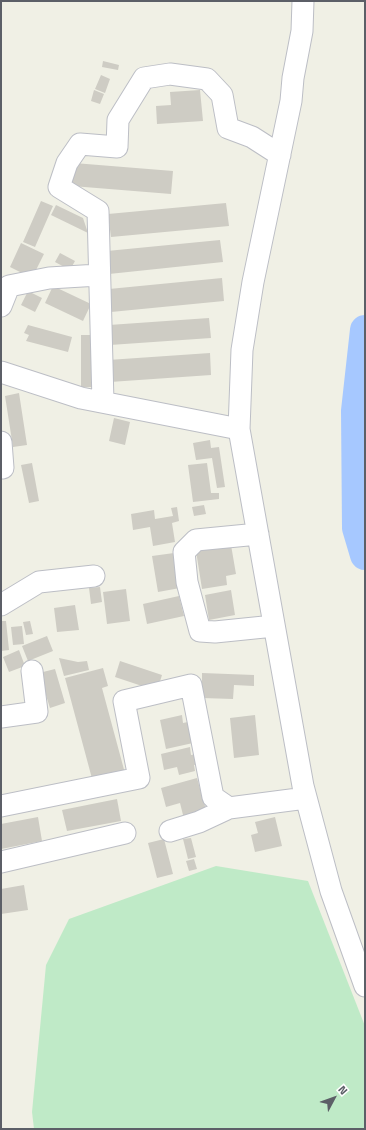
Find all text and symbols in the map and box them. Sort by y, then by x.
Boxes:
north arrow [314,1078,354,1118]
text: N [335,1082,352,1098]

